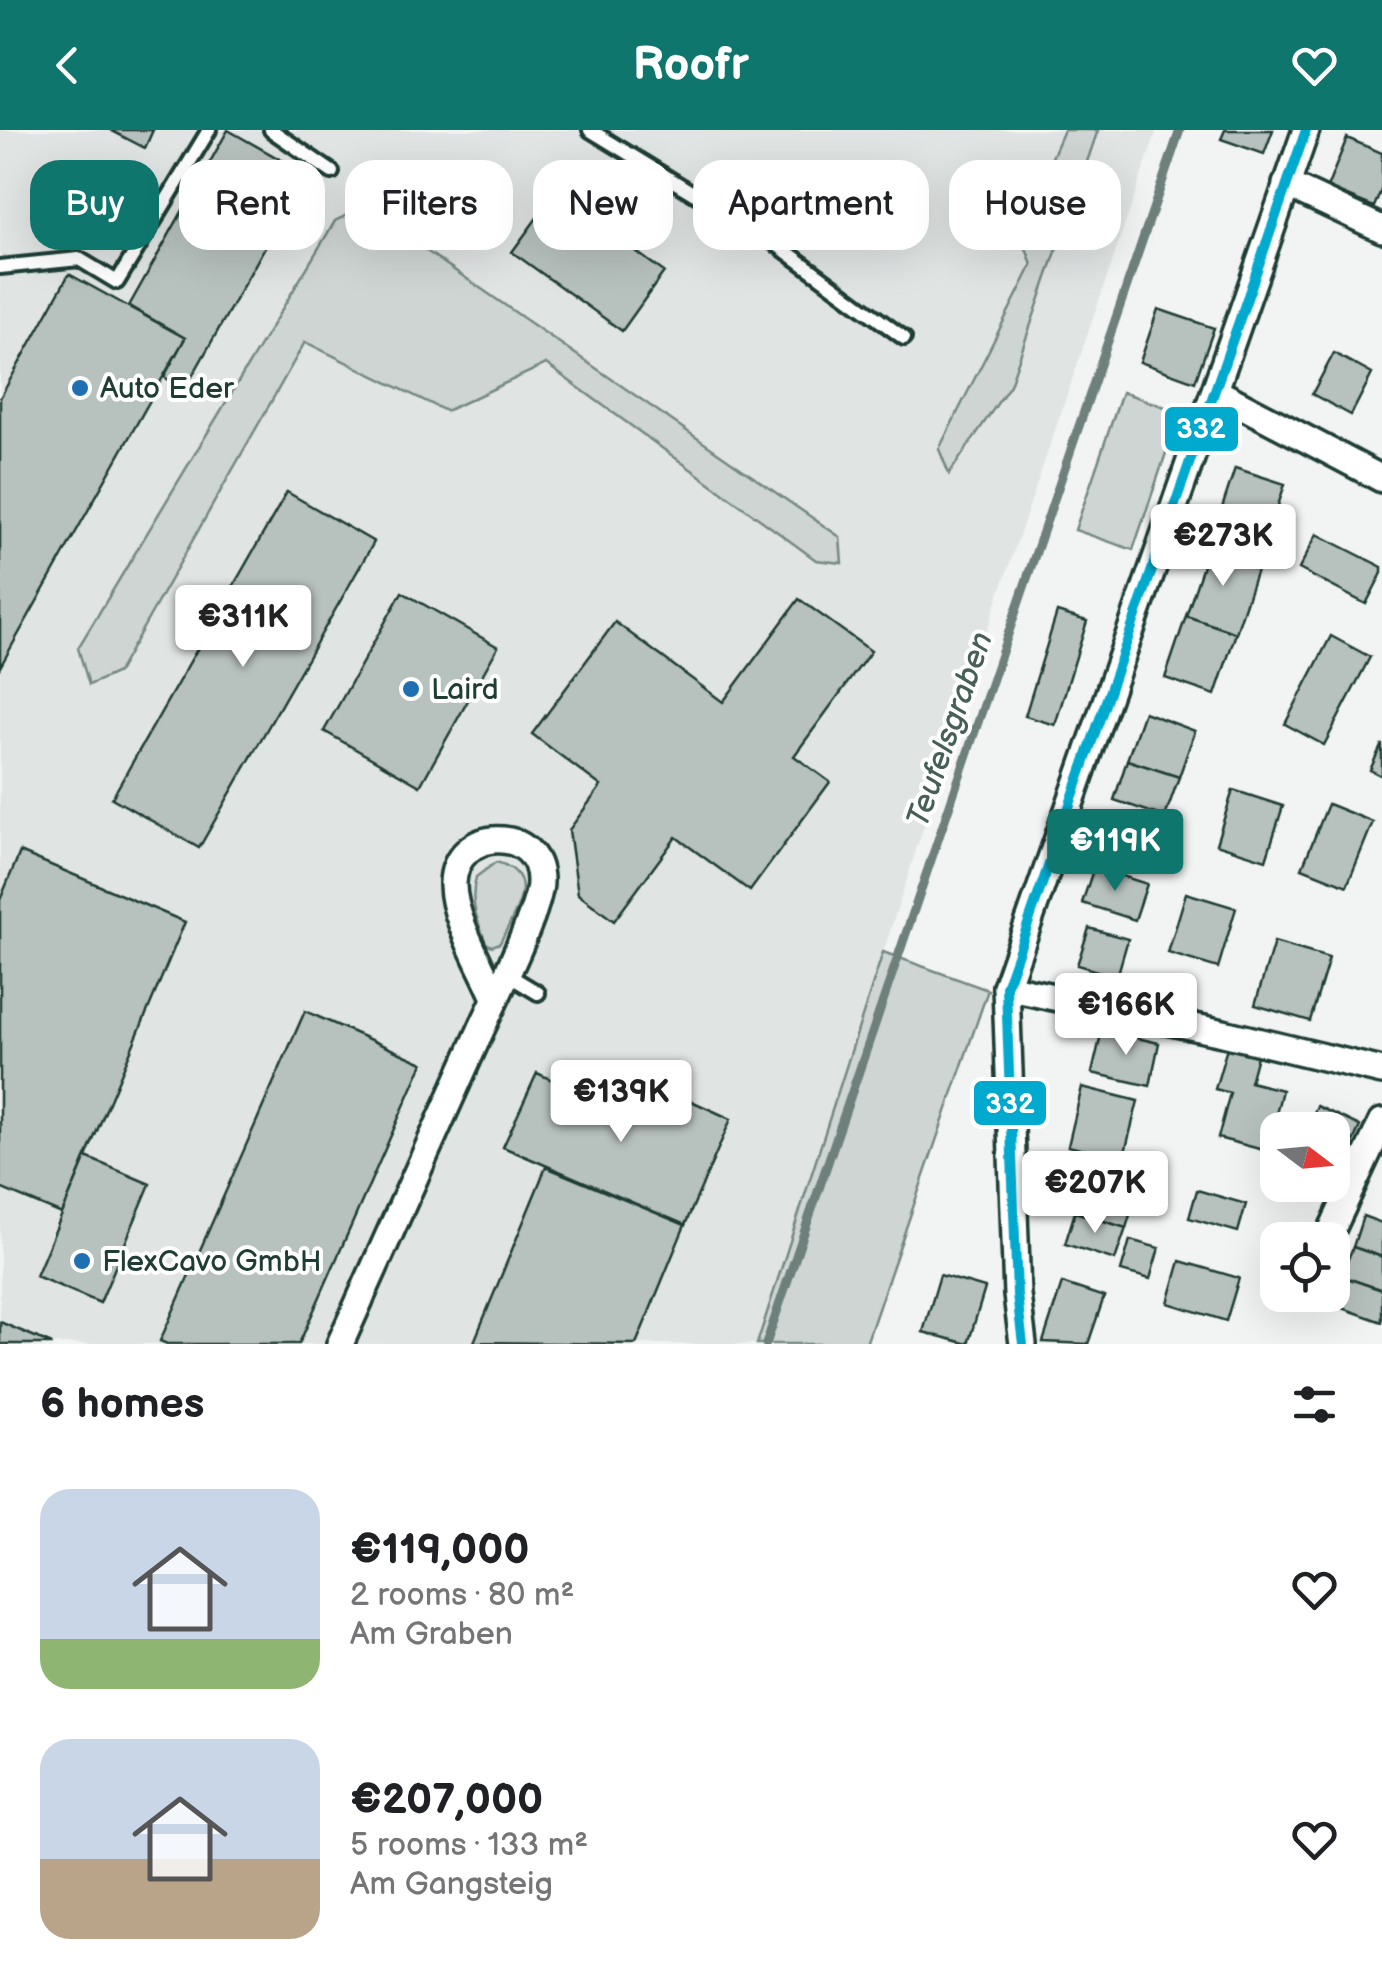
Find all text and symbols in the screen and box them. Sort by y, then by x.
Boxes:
icon: back [40,38,95,93]
text: Roofr [633,38,749,93]
icon: heart [1287,38,1342,93]
chip: Buy [30,160,159,250]
chip: Rent [179,160,325,250]
chip: Filters [345,160,513,250]
chip: New [533,160,673,250]
chip: Apartment [693,160,929,250]
chip: House [949,160,1121,250]
place label: Auto Eder [100,371,235,407]
marker: Auto Eder [69,377,91,399]
line badge: 332 [1163,405,1240,453]
text: 332 [1176,413,1226,446]
pin: €273K [1153,504,1293,589]
text: €273K [1173,517,1273,556]
pin: €311K [173,585,313,670]
text: €311K [197,598,289,637]
water label: Teufelsgraben [899,627,1002,832]
place label: Laird [431,672,499,708]
marker: Laird [400,678,422,700]
pin: €119K [1045,809,1185,894]
text: €119K [1069,822,1161,861]
pin: €166K [1056,973,1196,1058]
text: €166K [1077,986,1175,1025]
pin: €139K [551,1060,691,1145]
text: €139K [573,1073,669,1112]
line badge: 332 [972,1079,1048,1127]
text: 332 [985,1088,1035,1121]
north arrow [1260,1112,1350,1202]
map controls [1260,1112,1350,1312]
pin: €207K [1025,1151,1165,1236]
text: €207K [1044,1164,1146,1203]
button: locate [1260,1222,1350,1312]
place label: FlexCavo GmbH [102,1244,322,1280]
marker: FlexCavo GmbH [71,1250,93,1272]
icon: filters [1287,1377,1342,1432]
text: 6 homes [40,1379,204,1430]
text: €119,000 [350,1525,529,1576]
icon: home [120,1529,240,1649]
icon: heart [1287,1562,1342,1617]
text: 2 rooms · 80 m² [350,1576,574,1615]
text: Am Graben [350,1615,513,1654]
text: €207,000 [350,1775,543,1826]
icon: home [120,1779,240,1899]
icon: heart [1287,1812,1342,1867]
text: 5 rooms · 133 m² [350,1826,588,1865]
text: Am Gangsteig [350,1865,553,1904]

